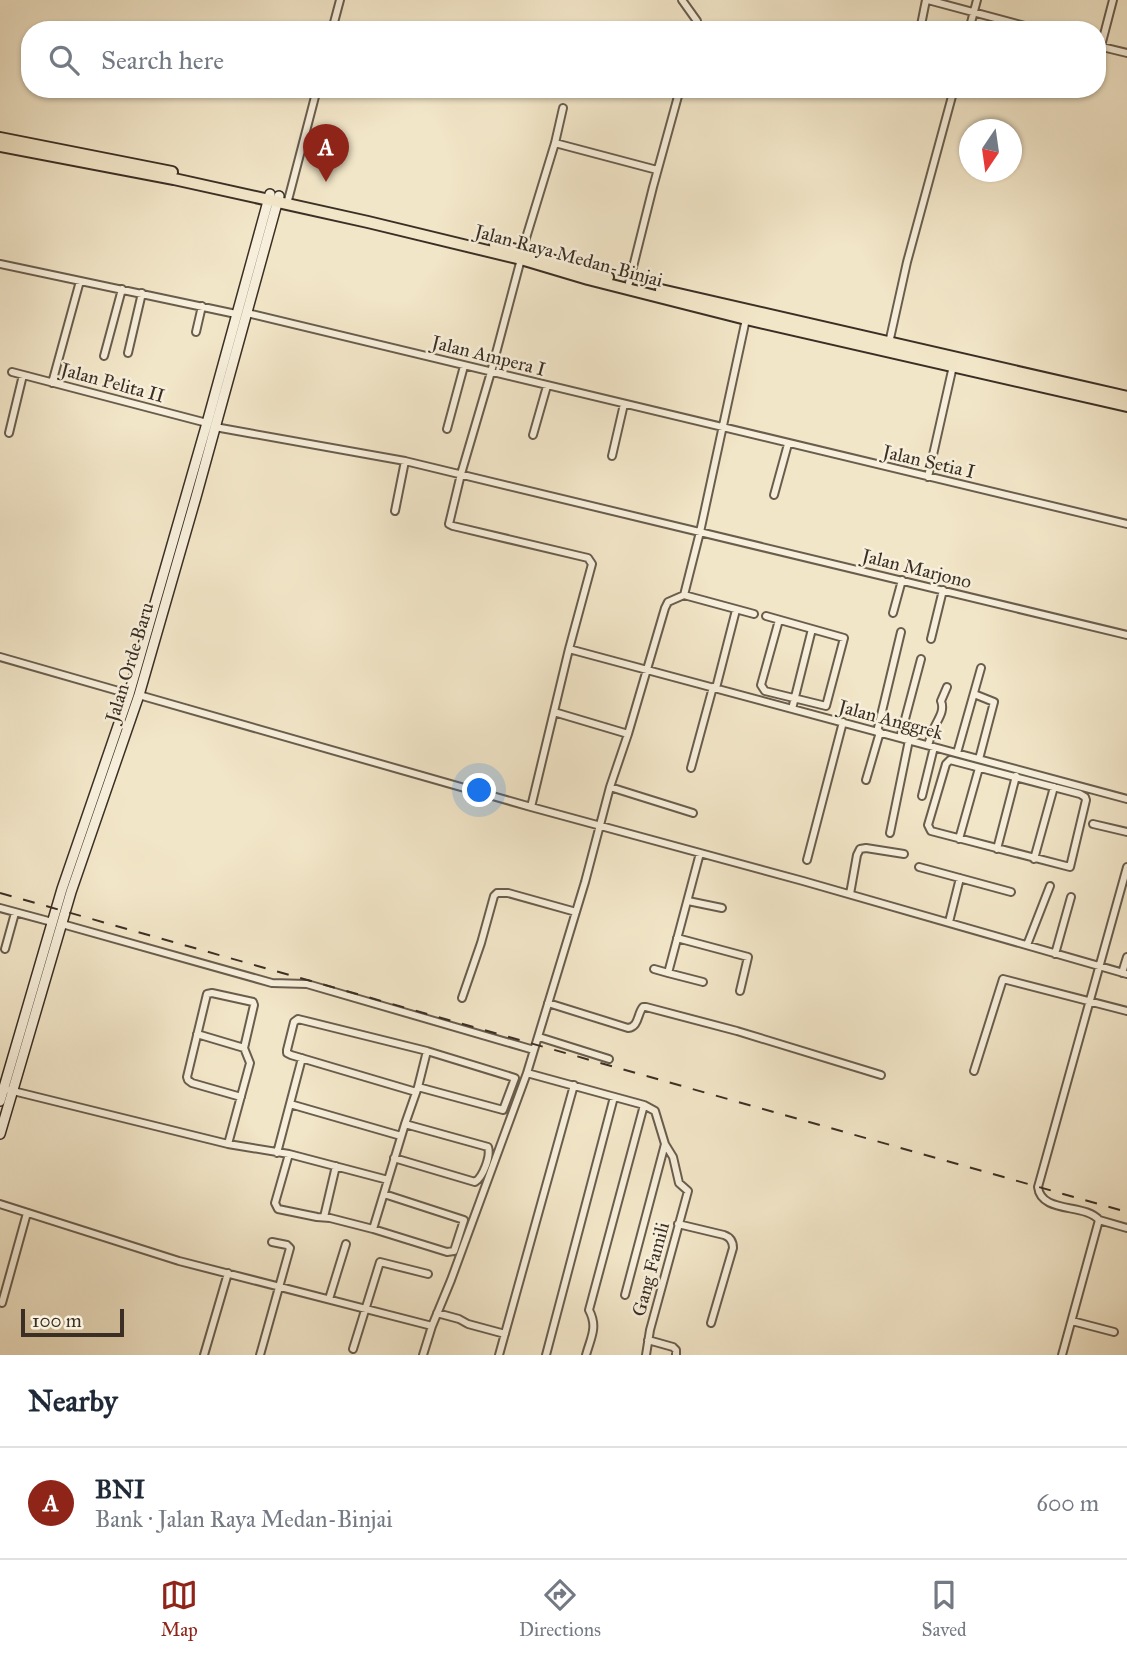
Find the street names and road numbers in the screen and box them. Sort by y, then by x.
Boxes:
street label: Jalan Raya Medan-Binjai [470,219,665,293]
street label: Jalan Ampera I [427,330,548,382]
street label: Jalan Pelita II [56,357,167,408]
street label: Jalan Setia I [878,439,977,484]
street label: Jalan Marjono [858,543,974,594]
street label: Jalan Orde Baru [100,600,160,727]
street label: Jalan Anggrek [834,694,946,745]
street label: Gang Famili [627,1219,675,1319]

